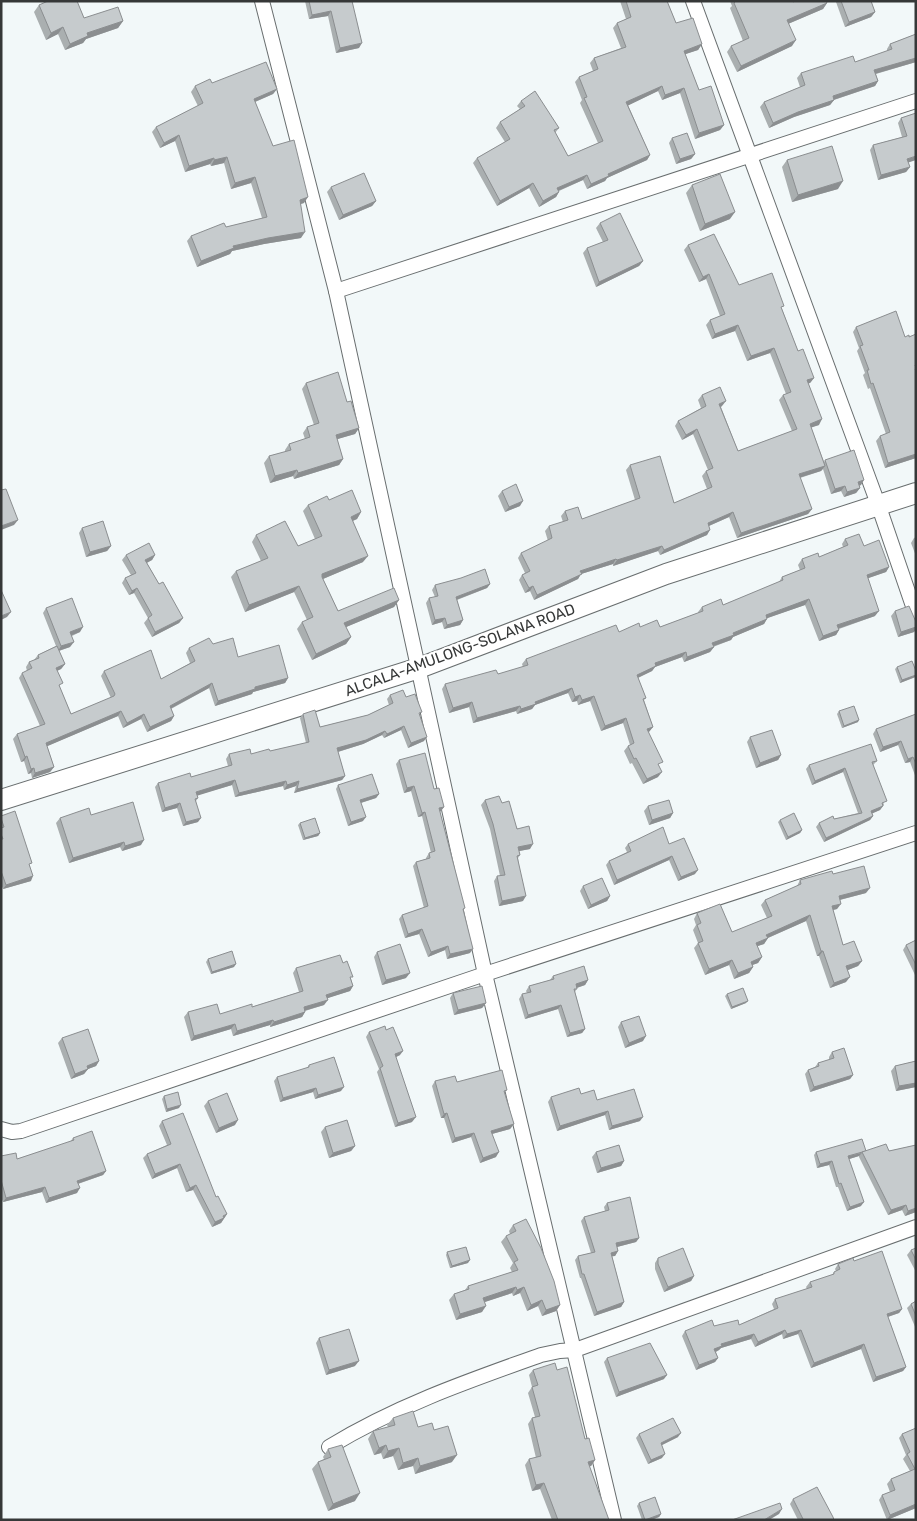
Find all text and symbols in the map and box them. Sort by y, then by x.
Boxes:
street label: ALCALA-AMULONG-SOLANA ROAD [342,600,578,700]

